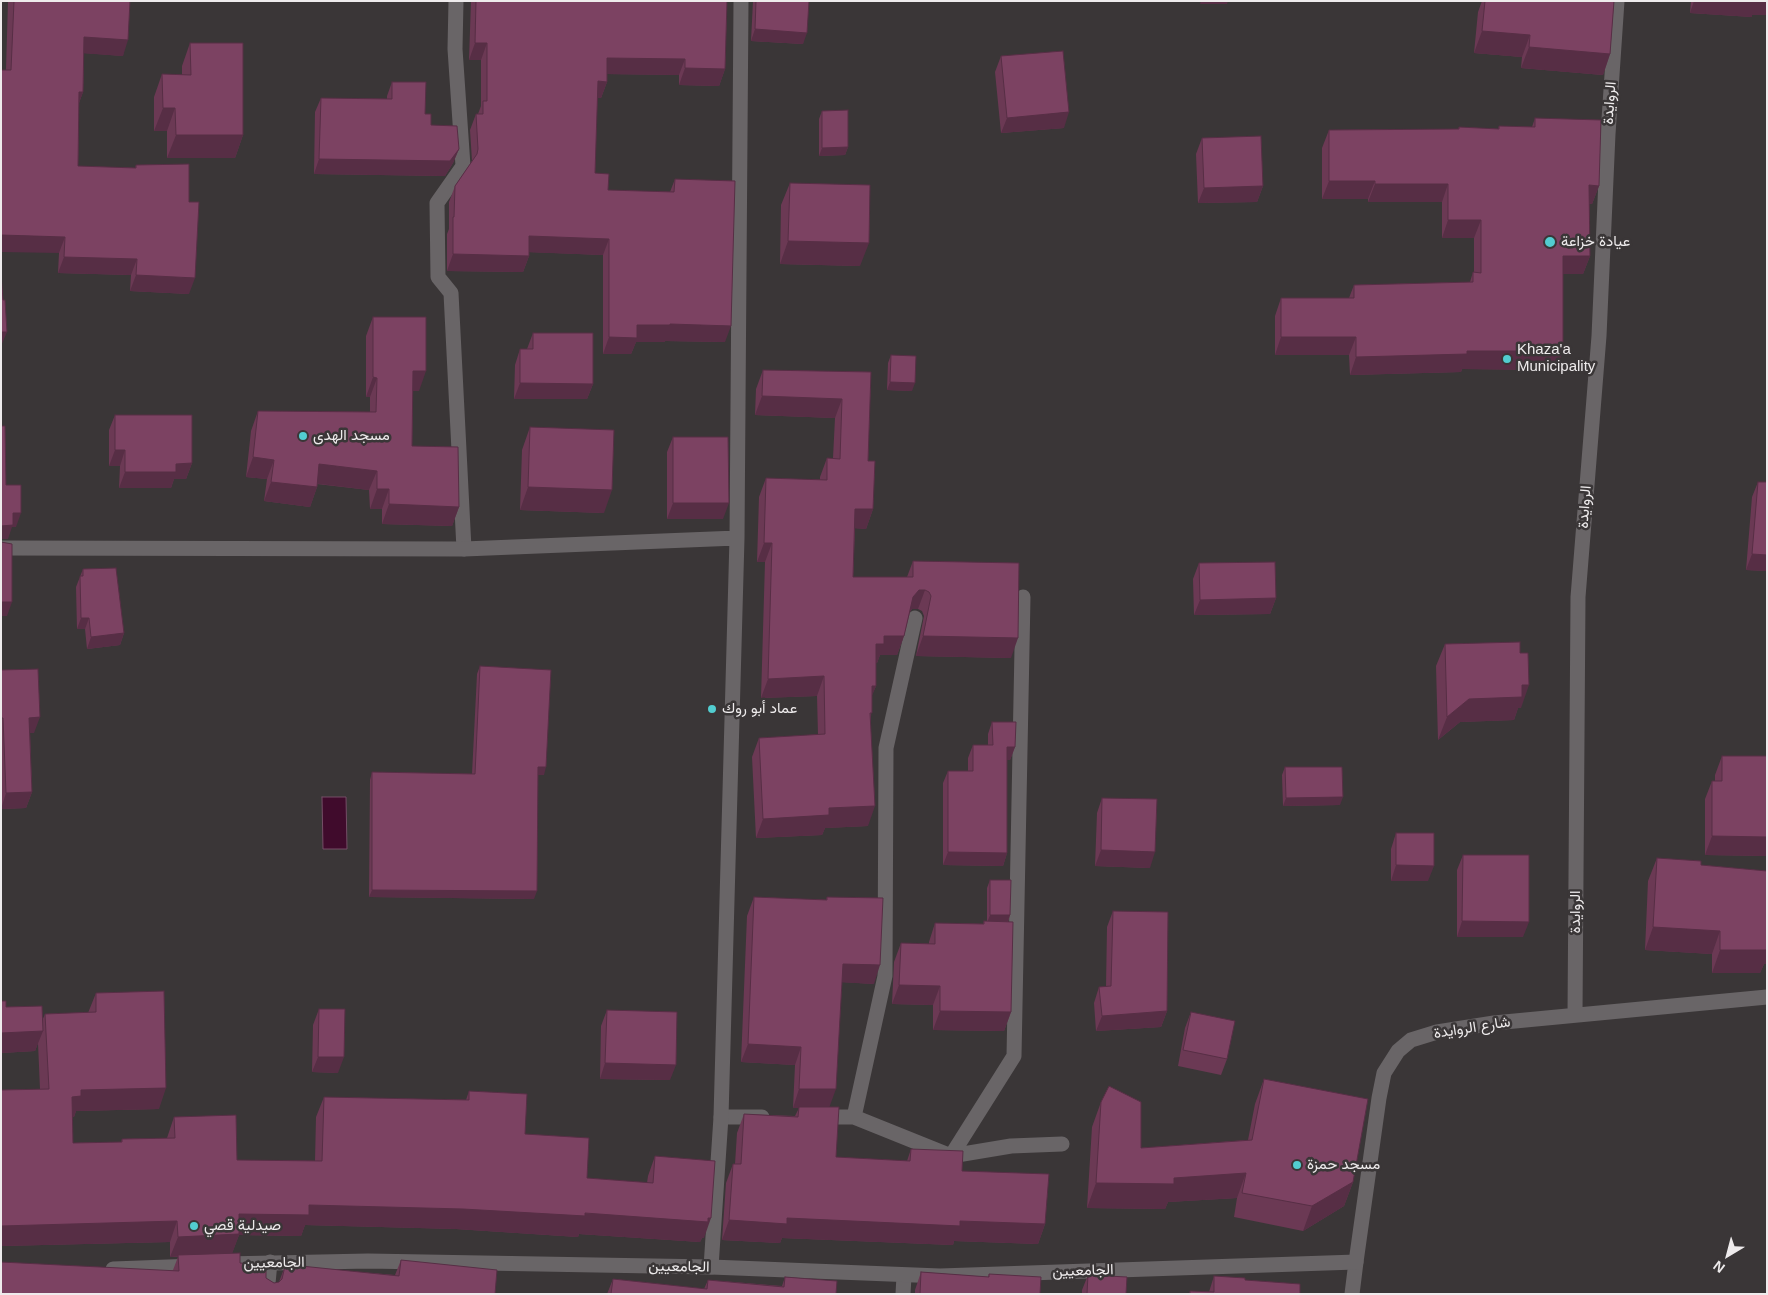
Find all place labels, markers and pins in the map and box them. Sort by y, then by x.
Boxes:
place label: عيادة خزاعة [1561,233,1630,251]
marker: عيادة خزاعة [1543,235,1557,249]
place label: Khaza'a Municipality [1517,341,1595,376]
marker: Khaza'a Municipality [1501,353,1513,365]
place label: مسجد الهدى [313,427,390,445]
marker: مسجد الهدى [297,430,309,442]
place label: عماد أبو روك [722,700,797,718]
marker: عماد أبو روك [706,703,718,715]
place label: مسجد حمزة [1307,1156,1380,1174]
marker: مسجد حمزة [1291,1159,1303,1171]
place label: صيدلية قصي [204,1217,281,1235]
marker: صيدلية قصي [188,1220,200,1232]

